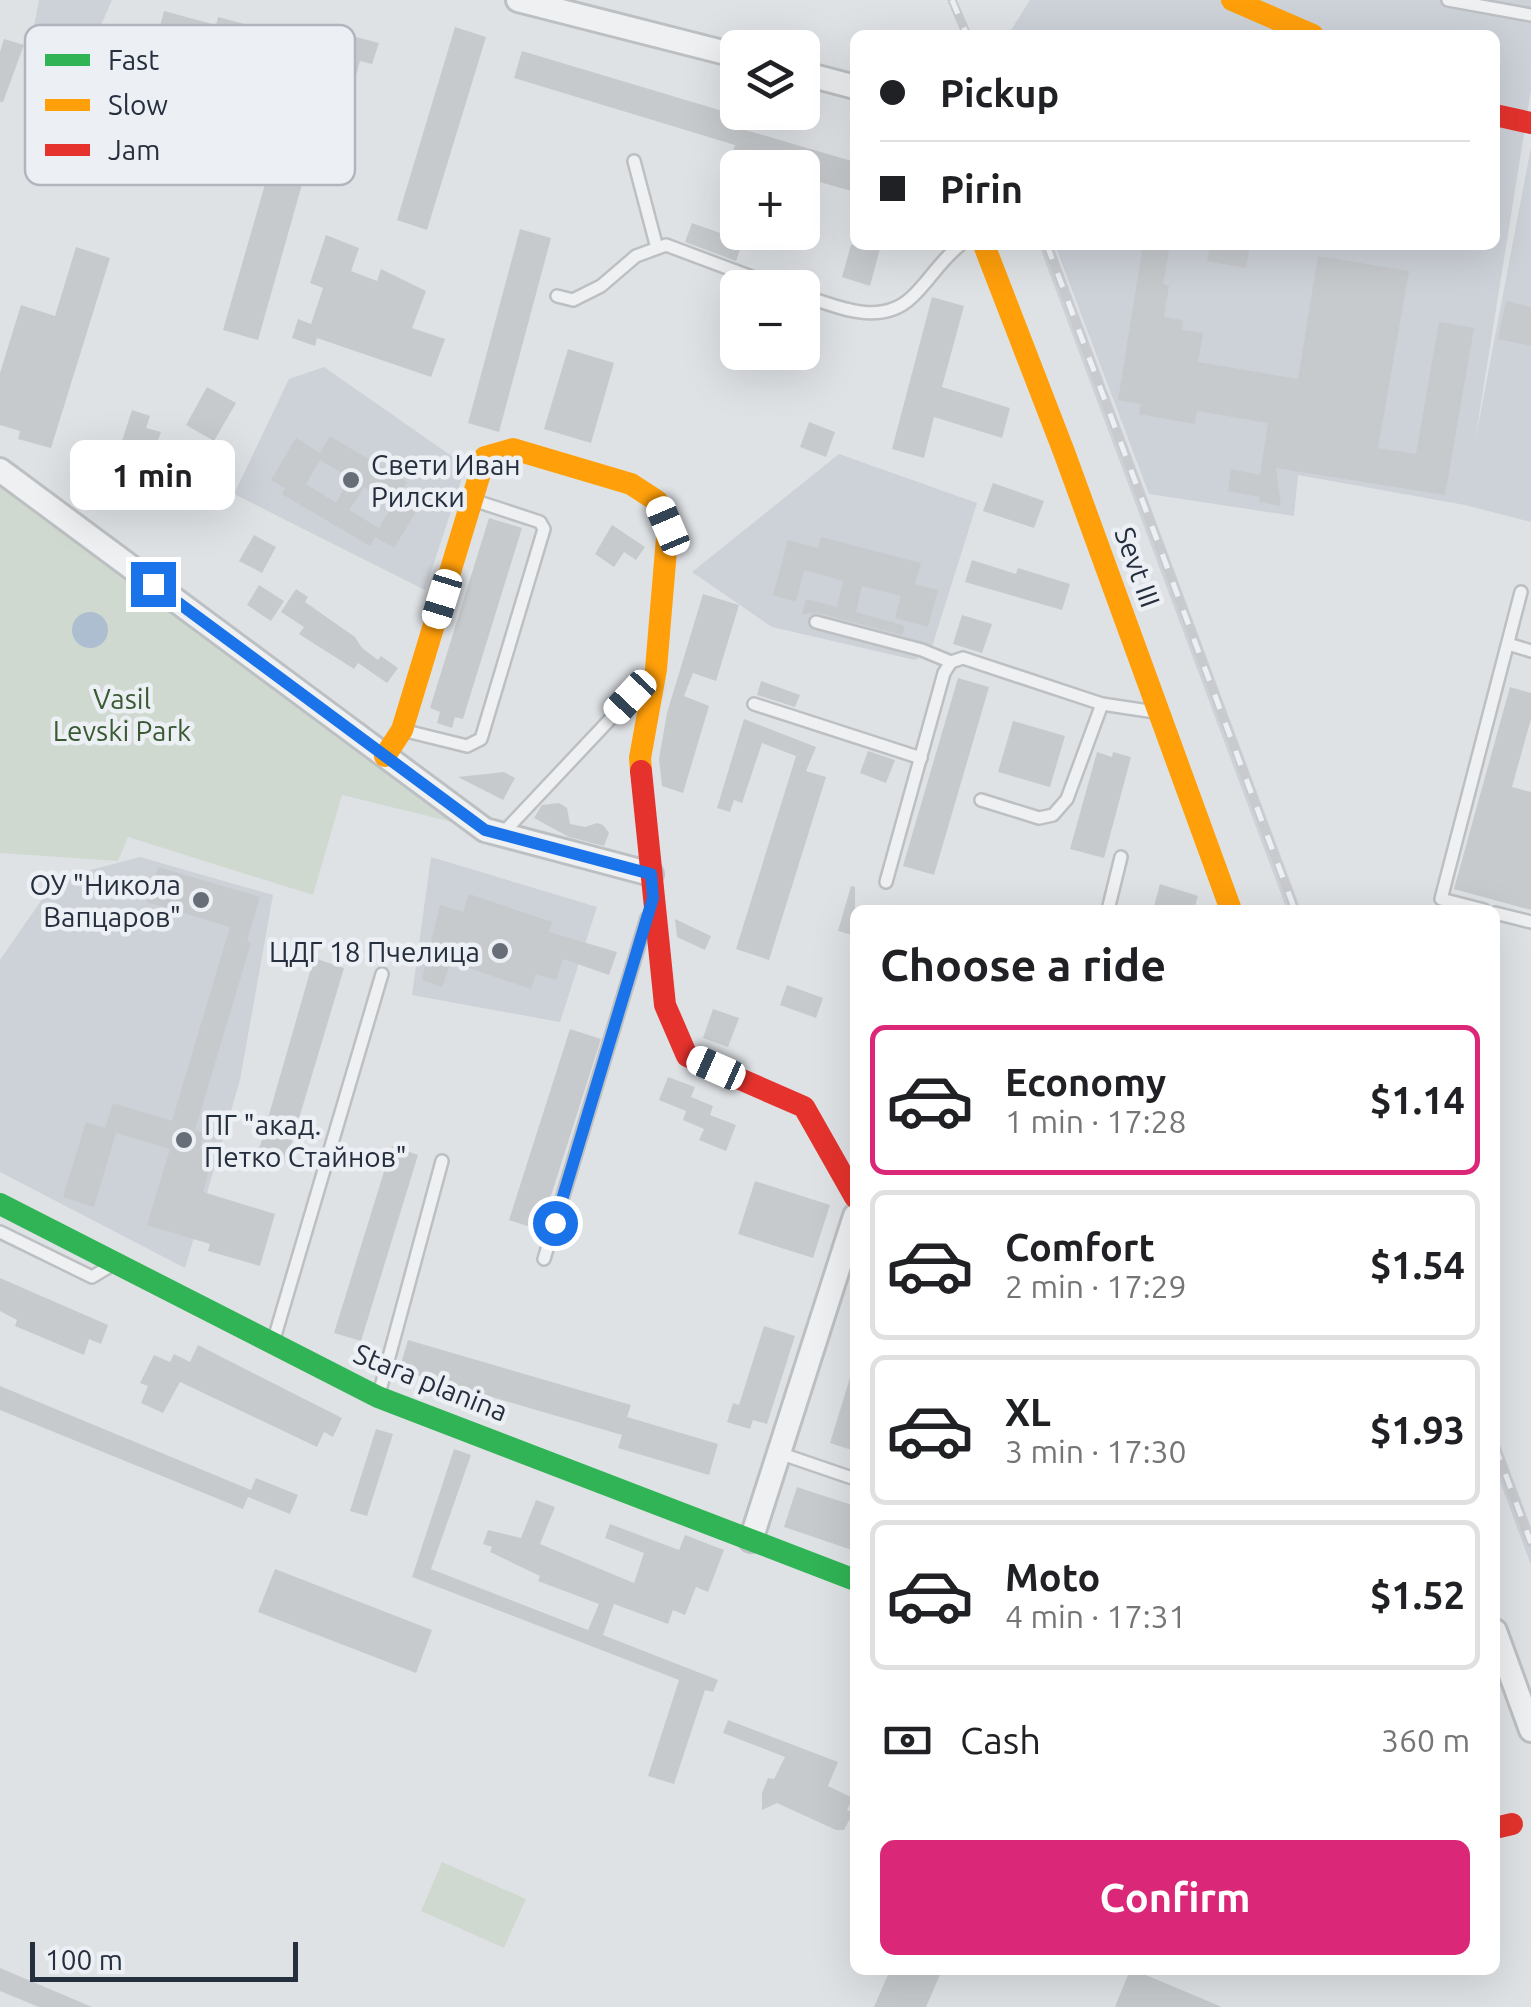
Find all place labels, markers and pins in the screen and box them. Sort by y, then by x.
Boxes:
place label: Свети Иван Рилски [371,449,521,512]
marker: Свети Иван Рилски [340,469,362,491]
place label: ОУ "Никола Вапцаров" [29,869,181,932]
marker: ОУ "Никола Вапцаров" [190,889,212,911]
place label: ЦДГ 18 Пчелица [269,936,480,967]
marker: ЦДГ 18 Пчелица [489,940,511,962]
place label: ПГ "акад. Петко Стайнов" [204,1109,407,1172]
marker: ПГ "акад. Петко Стайнов" [173,1129,195,1151]

